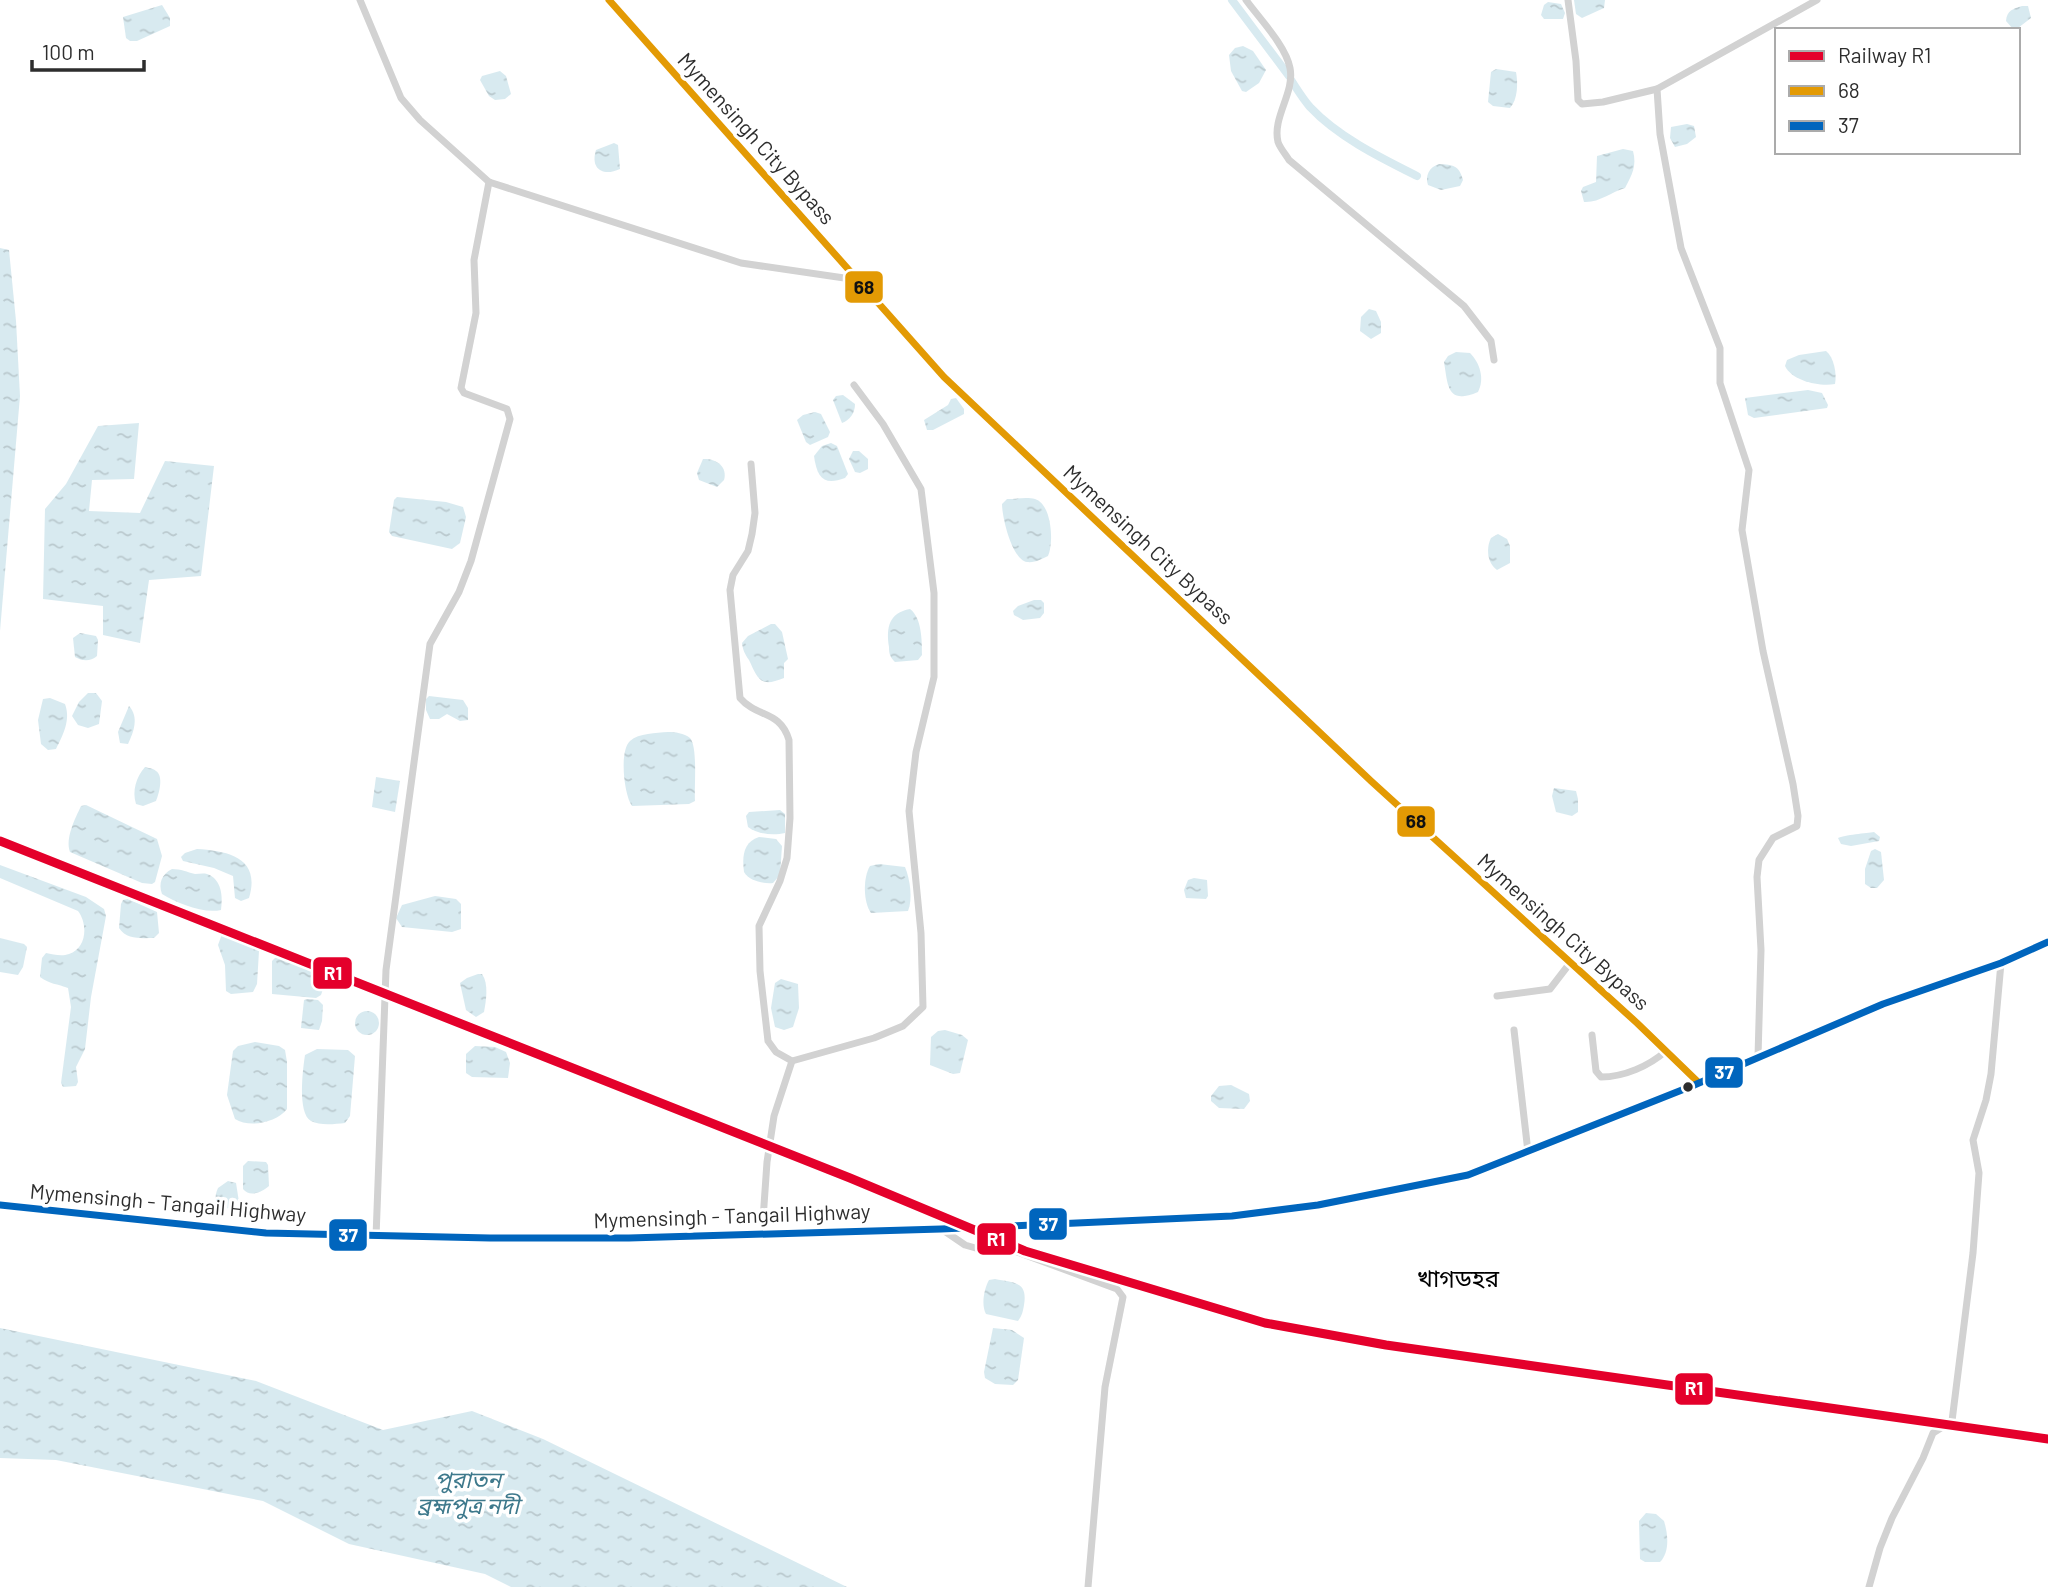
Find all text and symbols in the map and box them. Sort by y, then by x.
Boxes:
scale bar [32,28,144,72]
legend [1775,28,2020,154]
text: 100 m [42,39,95,64]
text: Railway R1 [1838,42,1931,67]
street label: Mymensingh City Bypass [673,47,841,229]
text: 68 [1838,77,1860,102]
text: 37 [1838,112,1859,137]
line badge: 68 [844,270,884,304]
text: 68 [854,275,874,298]
street label: Mymensingh City Bypass [1059,459,1239,629]
line badge: 68 [1396,805,1436,838]
text: 68 [1406,809,1426,832]
street label: Mymensingh City Bypass [1473,847,1655,1015]
line badge: R1 [312,956,353,990]
text: R1 [324,961,342,984]
line badge: 37 [1704,1056,1744,1089]
text: 37 [1714,1060,1734,1083]
unlabelled marker [1681,1080,1695,1094]
street label: Mymensingh - Tangail Highway [29,1177,307,1227]
street label: Mymensingh - Tangail Highway [593,1198,871,1232]
line badge: 37 [1028,1207,1068,1241]
text: 37 [1038,1212,1058,1235]
line badge: 37 [328,1218,368,1252]
line badge: R1 [976,1222,1017,1256]
text: 37 [338,1223,358,1246]
text: R1 [987,1227,1005,1250]
district label: খাগডহর [1417,1263,1500,1292]
line badge: R1 [1674,1372,1714,1406]
text: R1 [1685,1376,1703,1399]
water label: পুরাতন ব্রহ্মপুত্র নদী [417,1465,523,1520]

